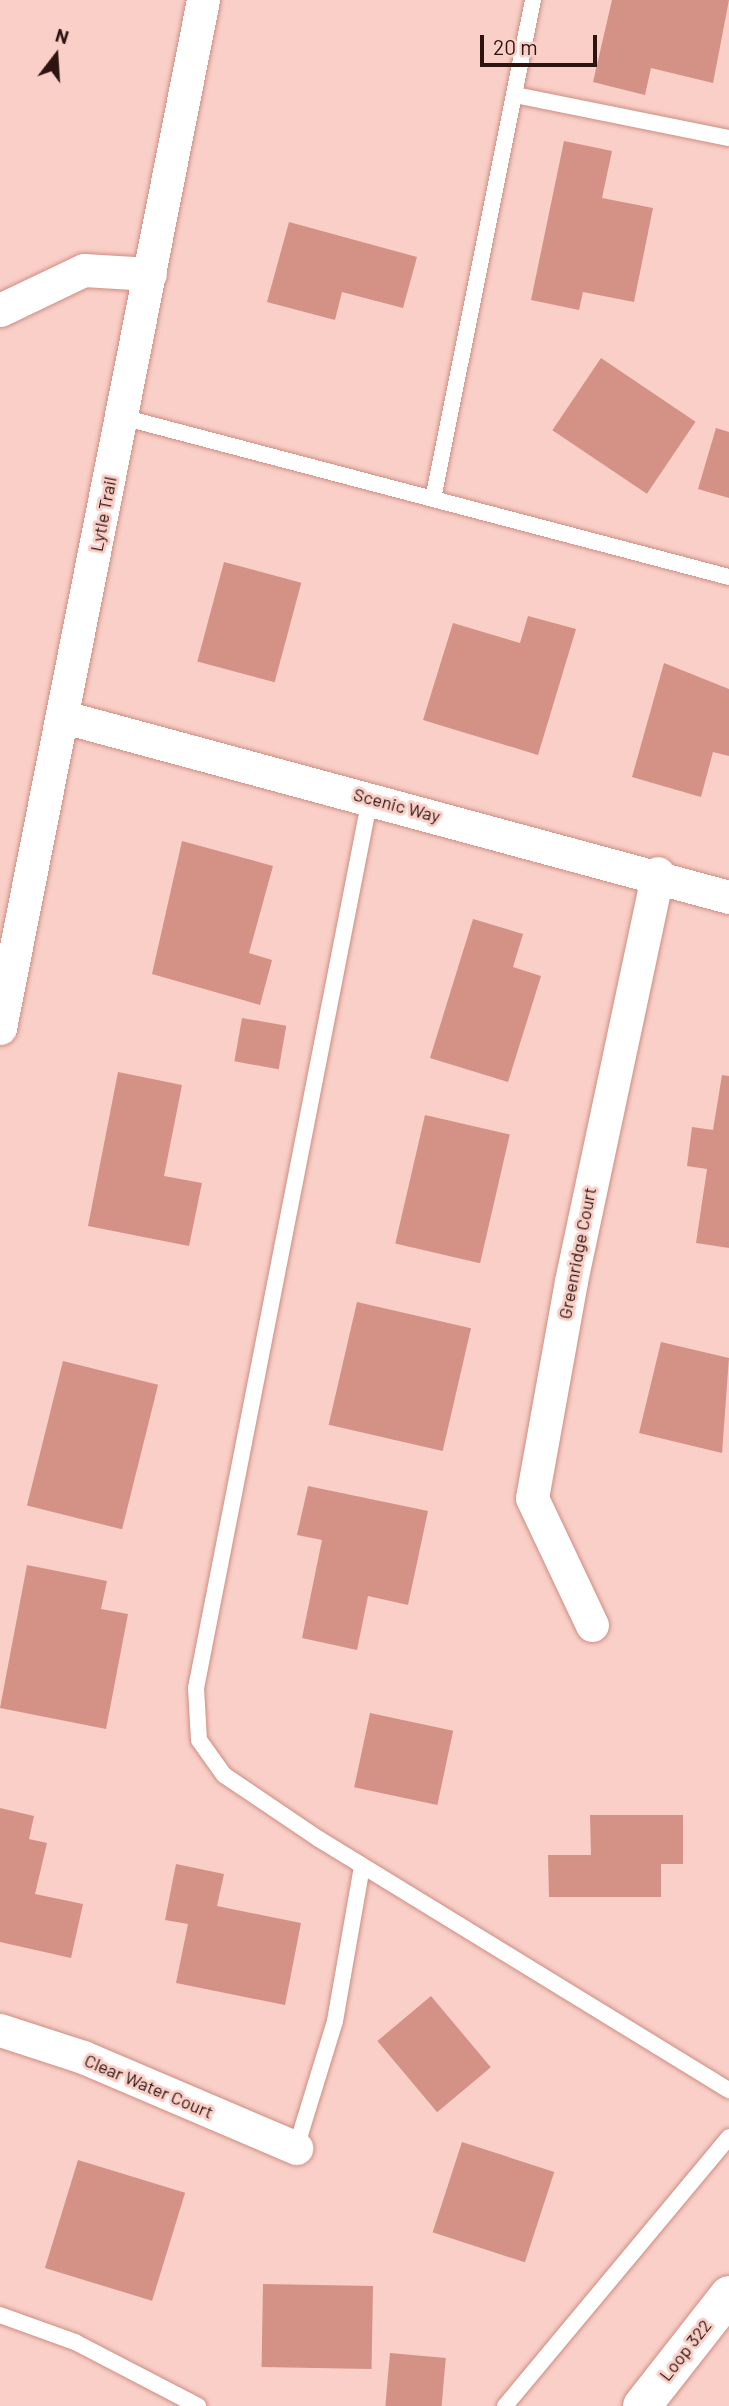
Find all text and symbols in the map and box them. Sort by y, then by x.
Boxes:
north arrow [21,21,91,91]
scale bar [484,21,601,65]
text: N [53,23,72,48]
text: 20 m [493,34,538,59]
street label: Lytle Trail [85,475,121,553]
street label: Scenic Way [351,783,443,827]
street label: Greenridge Court [554,1185,600,1321]
street label: Clear Water Court [81,2049,217,2123]
street label: Loop 322 [654,2315,716,2385]

